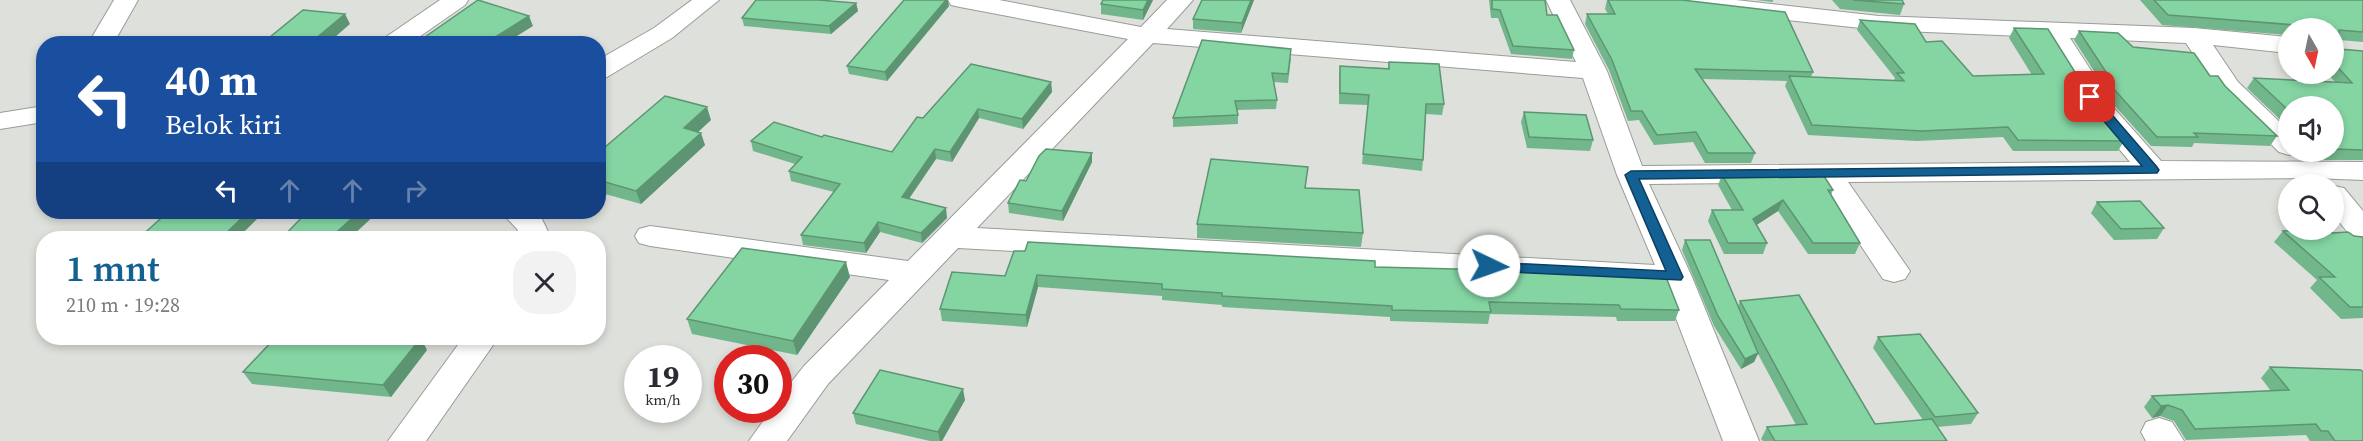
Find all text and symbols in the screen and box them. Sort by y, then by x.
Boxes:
north arrow [2278,18,2344,84]
map controls [2278,18,2344,240]
text: 40 m [165,51,258,109]
icon: left [66,60,144,138]
pin [2064,71,2115,122]
icon: arrive [2073,80,2106,113]
button: sound [2278,96,2344,162]
text: Belok kiri [165,106,281,143]
icon: left [210,174,243,207]
icon: ahead [273,174,306,207]
icon: ahead [336,174,369,207]
icon: right [399,174,432,207]
button: search [2278,174,2344,240]
position arrow [1457,234,1521,298]
text: 1 mnt [66,244,159,293]
button: close [513,251,576,314]
text: 210 m · 19:28 [66,291,180,319]
speed limit sign: 30 [714,345,792,423]
text: 19 [647,356,679,397]
text: km/h [645,389,681,410]

